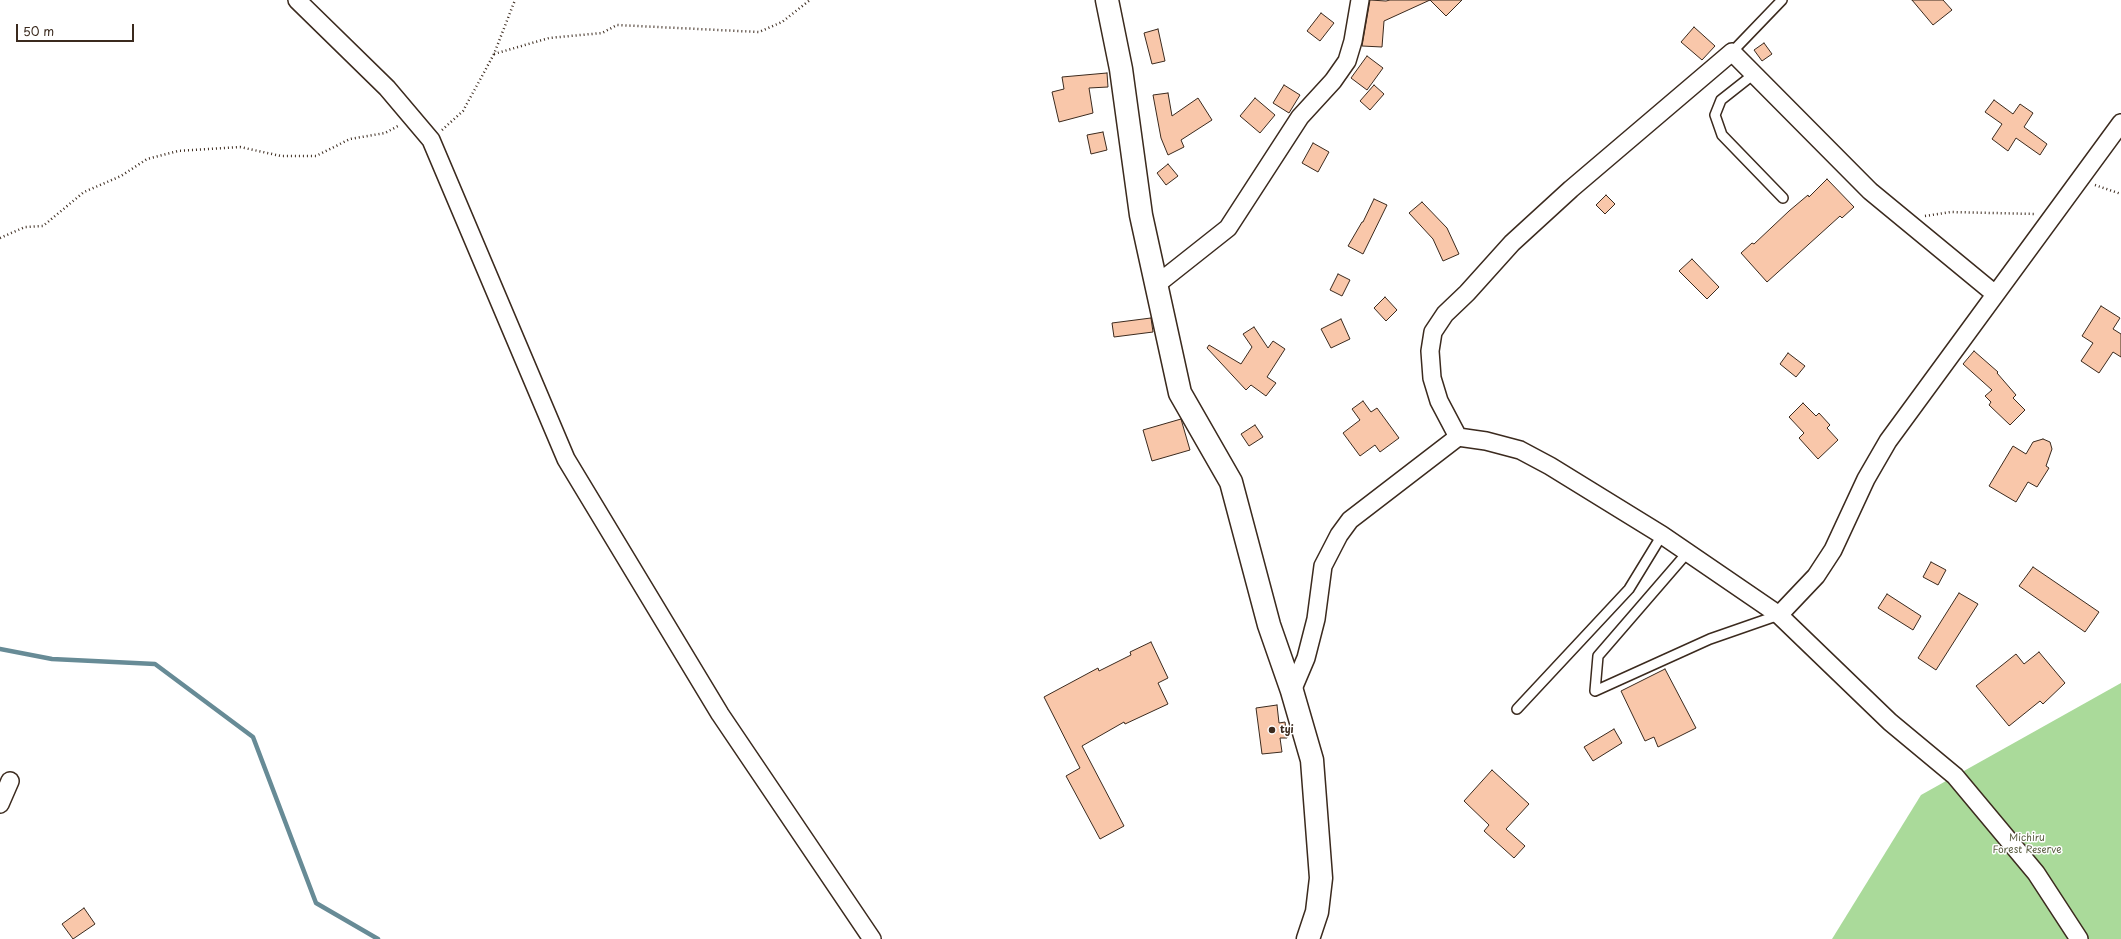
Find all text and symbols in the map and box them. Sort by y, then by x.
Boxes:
scale bar [18,16,136,42]
text: 50 m [23,22,54,40]
place label: tyi [1280,724,1294,736]
marker: tyi [1267,725,1277,735]
park label: Michiru Forest Reserve [1992,832,2062,856]

